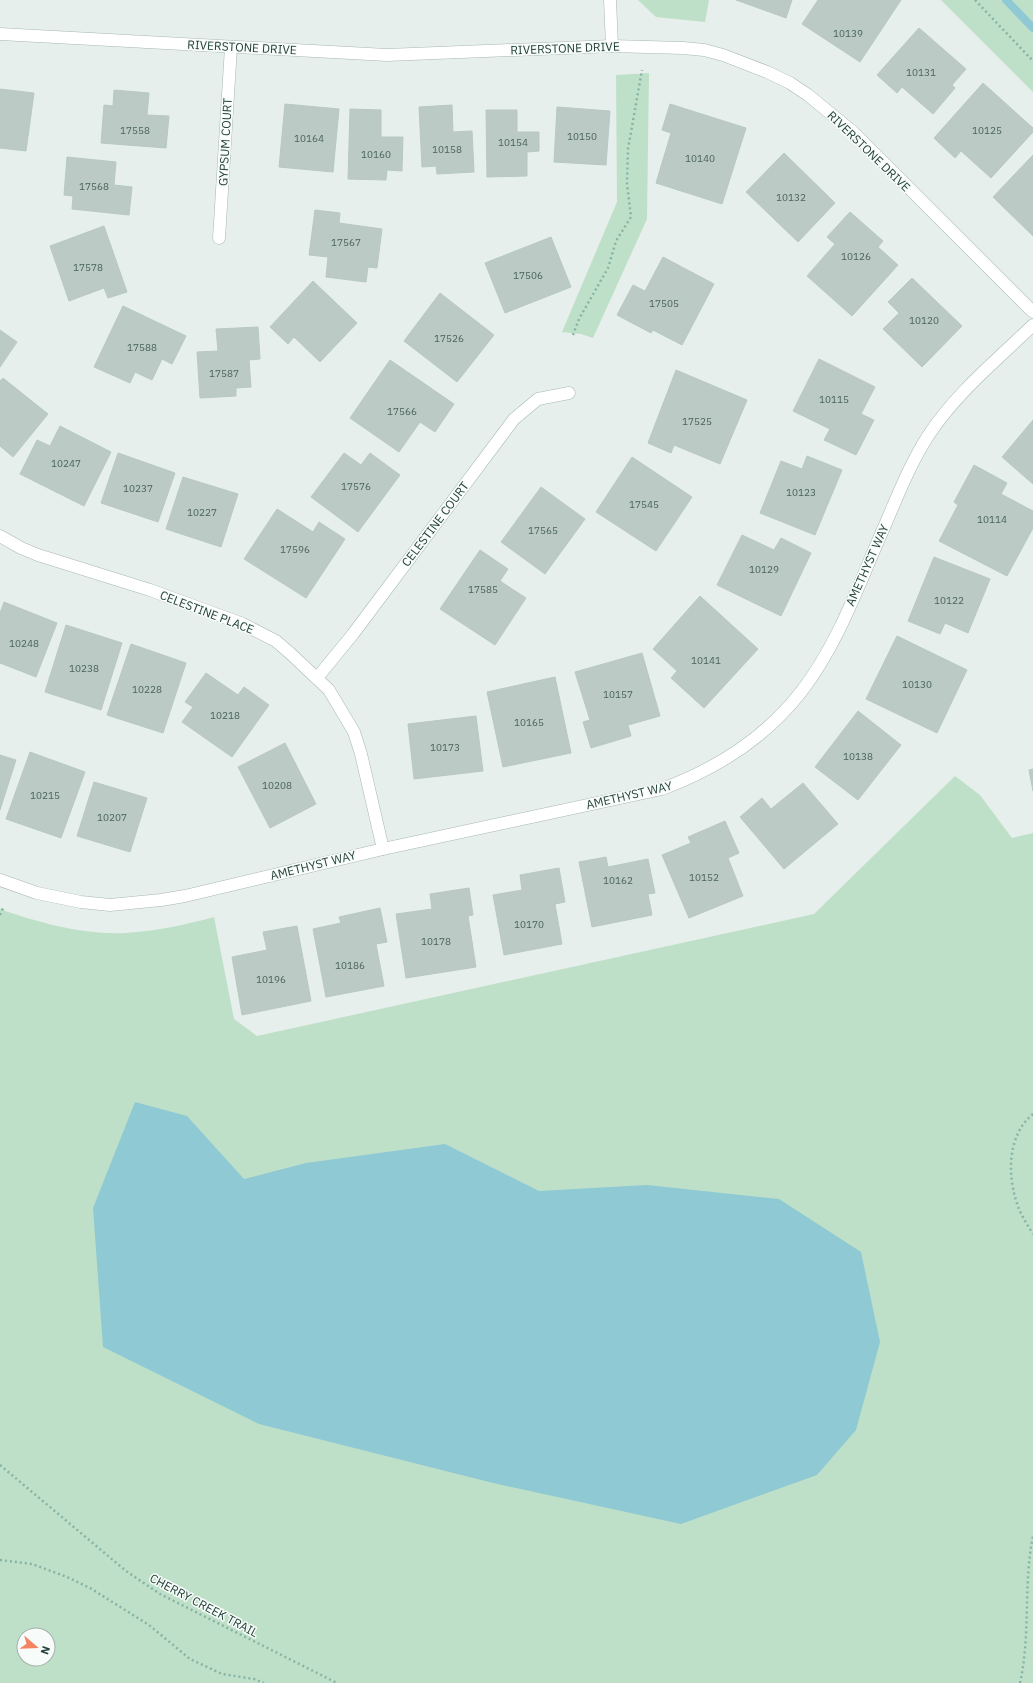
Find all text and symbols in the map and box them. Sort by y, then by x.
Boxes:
house number: 10139 [833,27,863,40]
street label: RIVERSTONE DRIVE [187,37,297,57]
street label: RIVERSTONE DRIVE [510,39,620,57]
house number: 10131 [906,66,936,79]
street label: GYPSUM COURT [215,97,235,186]
street label: RIVERSTONE DRIVE [824,108,914,194]
house number: 17558 [120,124,150,137]
house number: 10125 [972,124,1002,137]
house number: 10150 [567,130,597,143]
house number: 10164 [294,132,324,145]
house number: 10154 [498,136,528,149]
house number: 10158 [432,143,462,156]
house number: 10160 [361,148,391,161]
house number: 10140 [685,152,715,165]
house number: 17568 [79,180,109,193]
house number: 10132 [776,191,806,204]
house number: 17567 [331,236,361,249]
house number: 10126 [841,250,871,263]
house number: 17578 [73,261,103,274]
house number: 17506 [513,269,543,282]
house number: 17505 [649,297,679,310]
house number: 10120 [909,314,939,327]
house number: 17526 [434,332,464,345]
house number: 17588 [127,341,157,354]
house number: 17587 [209,367,239,380]
house number: 10115 [819,393,849,406]
house number: 17566 [387,405,417,418]
house number: 17525 [682,415,712,428]
house number: 10247 [51,457,81,470]
street label: CELESTINE COURT [398,479,472,569]
house number: 17576 [341,480,371,493]
house number: 10237 [123,482,153,495]
house number: 10123 [786,486,816,499]
house number: 17545 [629,498,659,511]
house number: 10227 [187,506,217,519]
house number: 10114 [977,513,1007,526]
street label: AMETHYST WAY [842,522,892,608]
house number: 17565 [528,524,558,537]
house number: 17596 [280,543,310,556]
house number: 10129 [749,563,779,576]
house number: 17585 [468,583,498,596]
street label: CELESTINE PLACE [158,587,256,637]
house number: 10122 [934,594,964,607]
house number: 10248 [9,637,39,650]
house number: 10141 [691,654,721,667]
house number: 10238 [69,662,99,675]
house number: 10130 [902,678,932,691]
house number: 10228 [132,683,162,696]
house number: 10157 [603,688,633,701]
house number: 10218 [210,709,240,722]
house number: 10165 [514,716,544,729]
house number: 10173 [430,741,460,754]
house number: 10138 [843,750,873,763]
street label: AMETHYST WAY [584,778,674,812]
house number: 10208 [262,779,292,792]
house number: 10215 [30,789,60,802]
house number: 10207 [97,811,127,824]
street label: AMETHYST WAY [269,847,357,883]
house number: 10152 [689,871,719,884]
house number: 10162 [603,874,633,887]
house number: 10170 [514,918,544,931]
house number: 10178 [421,935,451,948]
house number: 10186 [335,959,365,972]
house number: 10196 [256,973,286,986]
street label: CHERRY CREEK TRAIL [147,1570,261,1640]
north arrow [16,1627,56,1667]
text: N [38,1644,53,1656]

